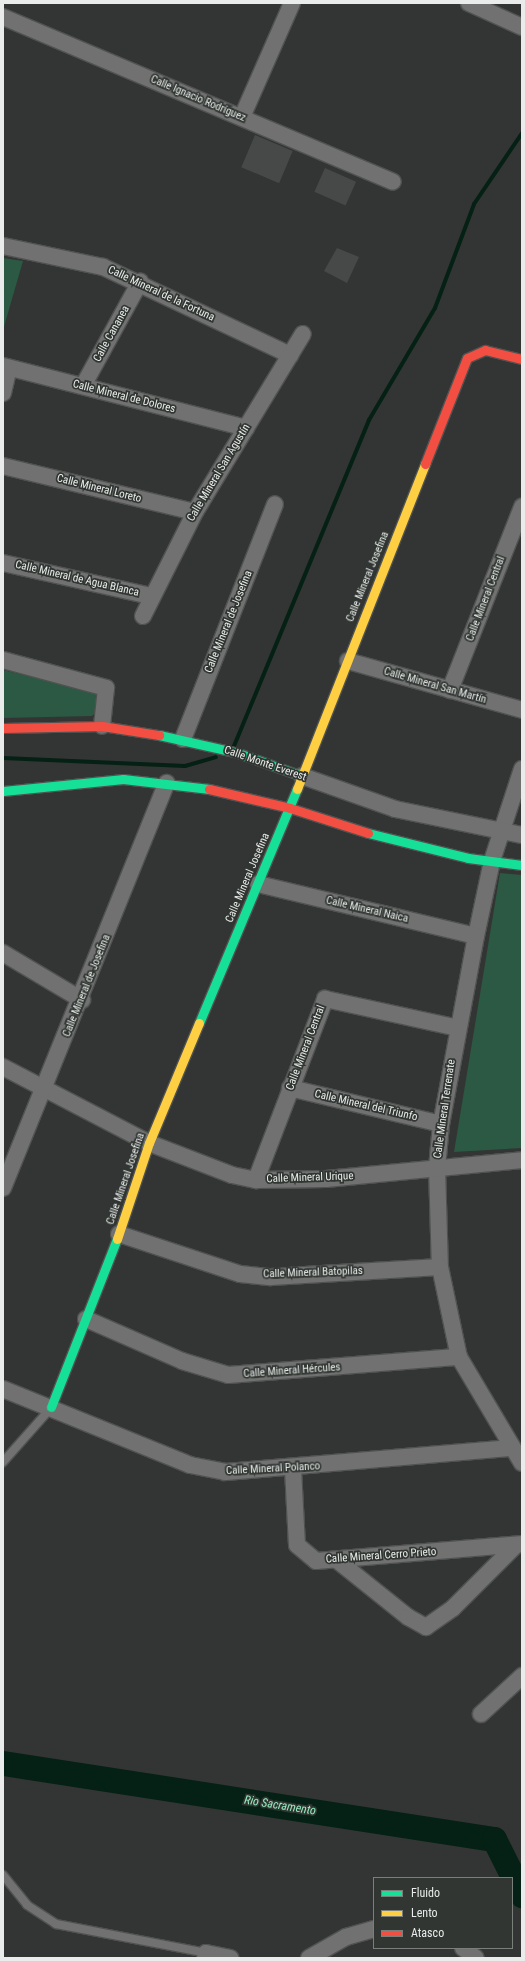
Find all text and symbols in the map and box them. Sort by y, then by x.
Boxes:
street label: Calle Ignacio Rodríguez [148,73,248,125]
street label: Calle Mineral de la Fortuna [106,264,216,324]
street label: Calle Cananea [91,304,133,364]
street label: Calle Mineral de Dolores [71,378,177,416]
street label: Calle Mineral San Agustín [185,422,253,524]
street label: Calle Mineral Loreto [55,472,143,506]
street label: Calle Mineral Josefina [344,530,392,624]
street label: Calle Mineral Central [464,555,508,643]
street label: Calle Mineral de Agua Blanca [14,558,140,600]
street label: Calle Mineral de Josefina [202,569,256,675]
street label: Calle Mineral San Martín [382,665,488,707]
street label: Calle Monte Everest [222,744,308,784]
street label: Calle Mineral Josefina [223,831,273,925]
street label: Calle Mineral Naica [325,894,409,926]
street label: Calle Mineral de Josefina [60,933,114,1039]
street label: Calle Mineral Central [284,1004,328,1092]
street label: Calle Mineral Terrenate [431,1059,459,1159]
street label: Calle Mineral del Triunfo [313,1088,419,1124]
street label: Calle Mineral Josefina [104,1131,148,1227]
street label: Calle Mineral Urique [266,1170,354,1186]
street label: Calle Mineral Batopilas [263,1265,363,1281]
street label: Calle Mineral Hércules [243,1361,341,1381]
street label: Calle Mineral Polanco [226,1460,320,1478]
street label: Calle Mineral Cerro Prieto [325,1546,437,1566]
water label: Rio Sacramento [243,1793,317,1819]
legend [373,1877,513,1949]
text: Fluido [411,1886,440,1900]
text: Lento [411,1906,438,1920]
text: Atasco [411,1926,444,1940]

